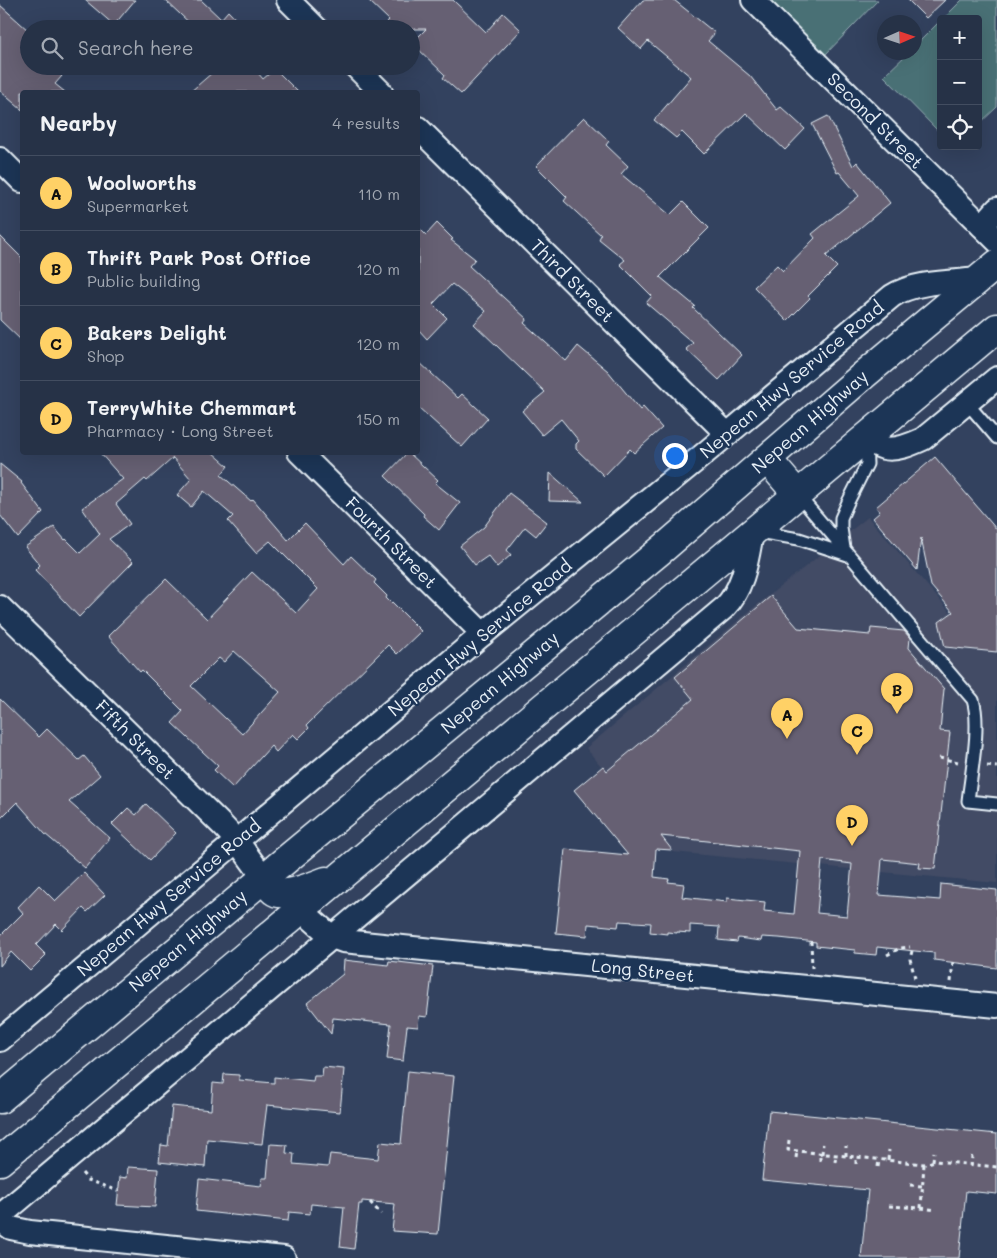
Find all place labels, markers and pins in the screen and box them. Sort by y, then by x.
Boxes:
pin: B [881,673,913,714]
pin: A [771,698,803,739]
pin: C [841,714,873,755]
pin: D [836,805,868,846]

